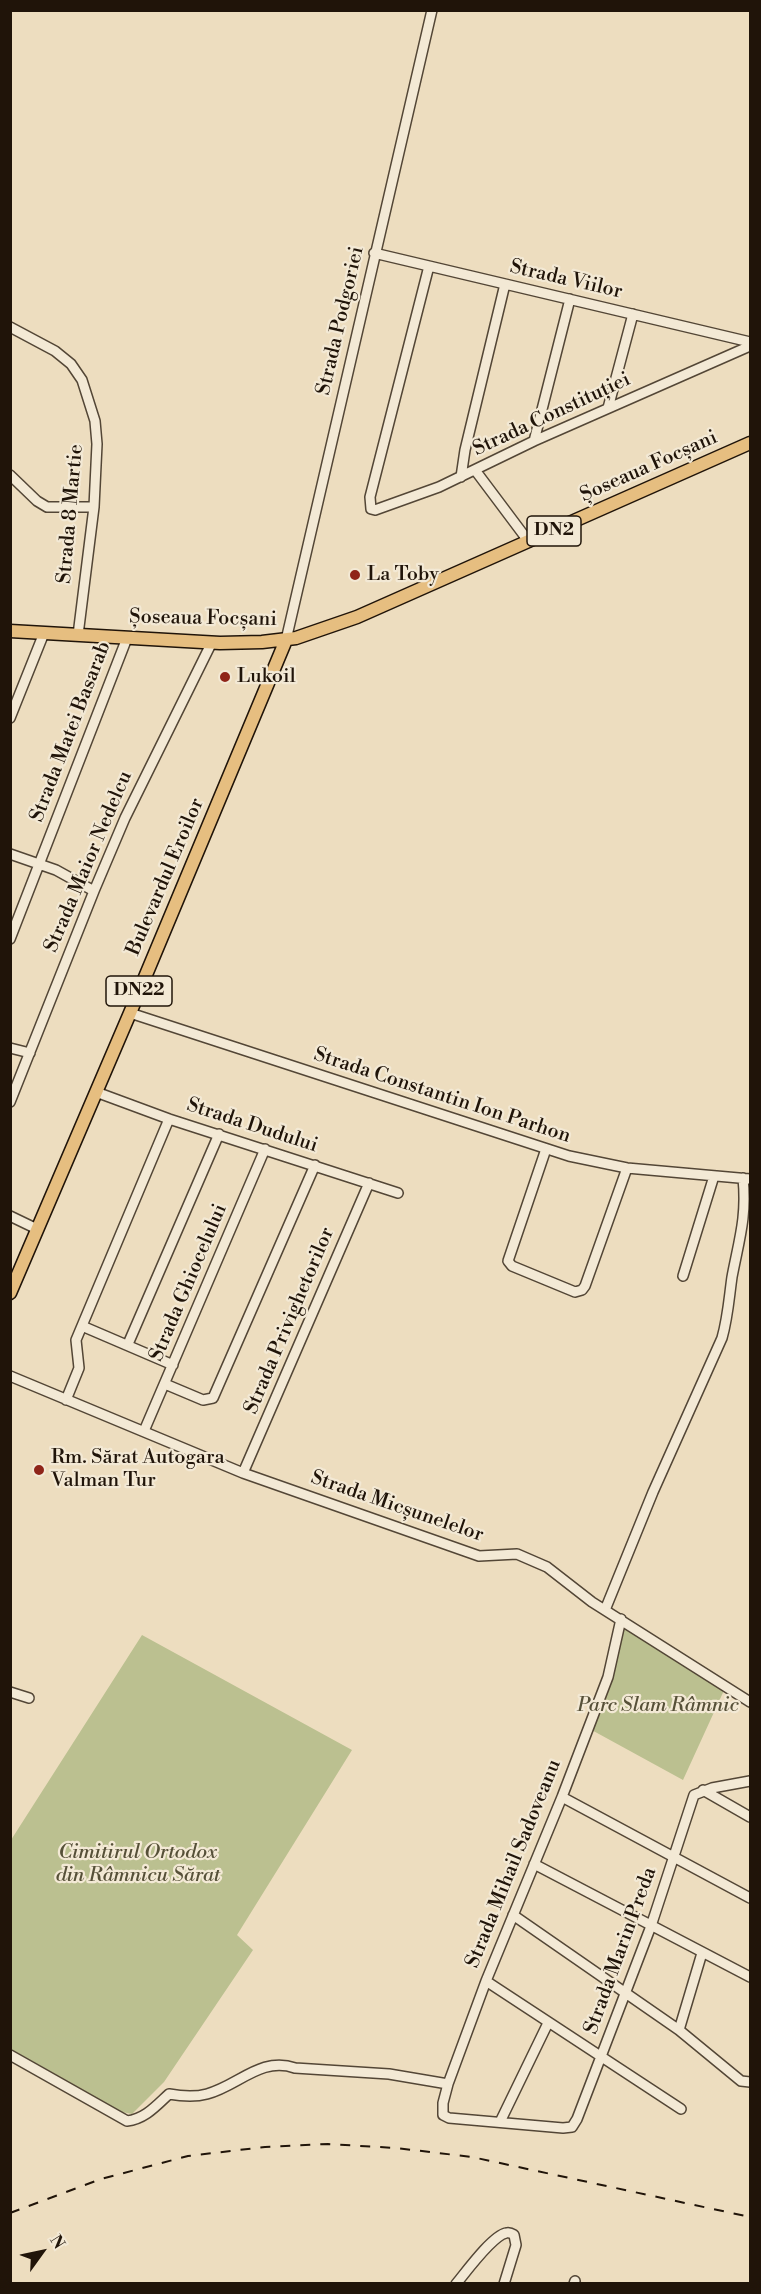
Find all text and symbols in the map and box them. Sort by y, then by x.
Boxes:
street label: Strada Podgoriei [312,244,370,398]
street label: Strada Viilor [507,255,625,305]
street label: Strada Constituției [469,368,635,462]
street label: Șoseaua Focșani [577,426,721,508]
street label: Strada 8 Martie [53,443,89,585]
road number: DN2 [527,516,581,546]
place label: La Toby [367,563,439,587]
marker: La Toby [348,568,362,582]
street label: Șoseaua Focșani [129,606,277,632]
street label: Strada Matei Basarab [25,638,117,826]
place label: Lukoil [237,665,296,689]
marker: Lukoil [218,670,232,684]
street label: Strada Maior Nedelcu [40,768,138,956]
street label: Bulevardul Eroilor [122,795,210,959]
road number: DN22 [106,976,172,1006]
street label: Strada Constantin Ion Parhon [310,1043,574,1149]
street label: Strada Dudului [183,1094,321,1158]
street label: Strada Ghiocelului [145,1201,233,1365]
street label: Strada Privighetorilor [240,1224,340,1418]
place label: Rm. Sărat Autogara Valman Tur [51,1446,225,1493]
marker: Rm. Sărat Autogara Valman Tur [32,1463,46,1477]
street label: Strada Micșunelelor [307,1466,487,1548]
park label: Parc Slam Râmnic [577,1694,739,1718]
street label: Strada Mihail Sadoveanu [461,1756,567,1972]
park label: Cimitirul Ortodox din Râmnicu Sărat [56,1841,220,1888]
street label: Strada Marin Preda [580,1864,662,2038]
north arrow [12,2222,72,2282]
text: N [45,2231,69,2253]

